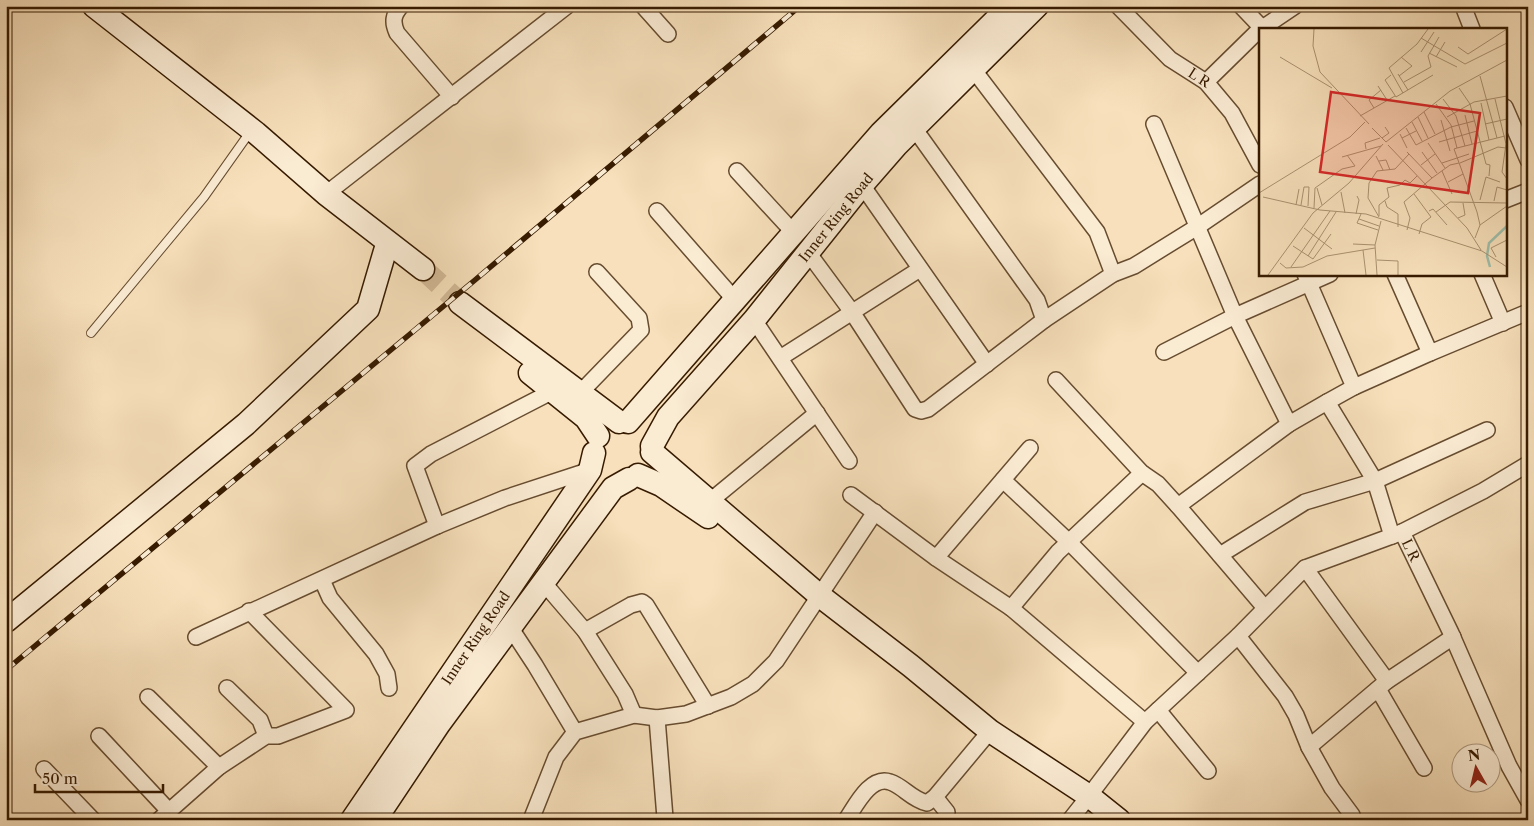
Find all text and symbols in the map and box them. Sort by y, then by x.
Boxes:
inset map [1259,28,1506,275]
street label: L R [1185,64,1214,92]
street label: Inner Ring Road [795,169,878,266]
street label: L R [1398,536,1424,565]
street label: Inner Ring Road [438,588,514,688]
north arrow [1452,744,1502,794]
text: N [1467,745,1481,765]
scale bar [35,761,162,793]
text: 50 m [42,769,78,788]

